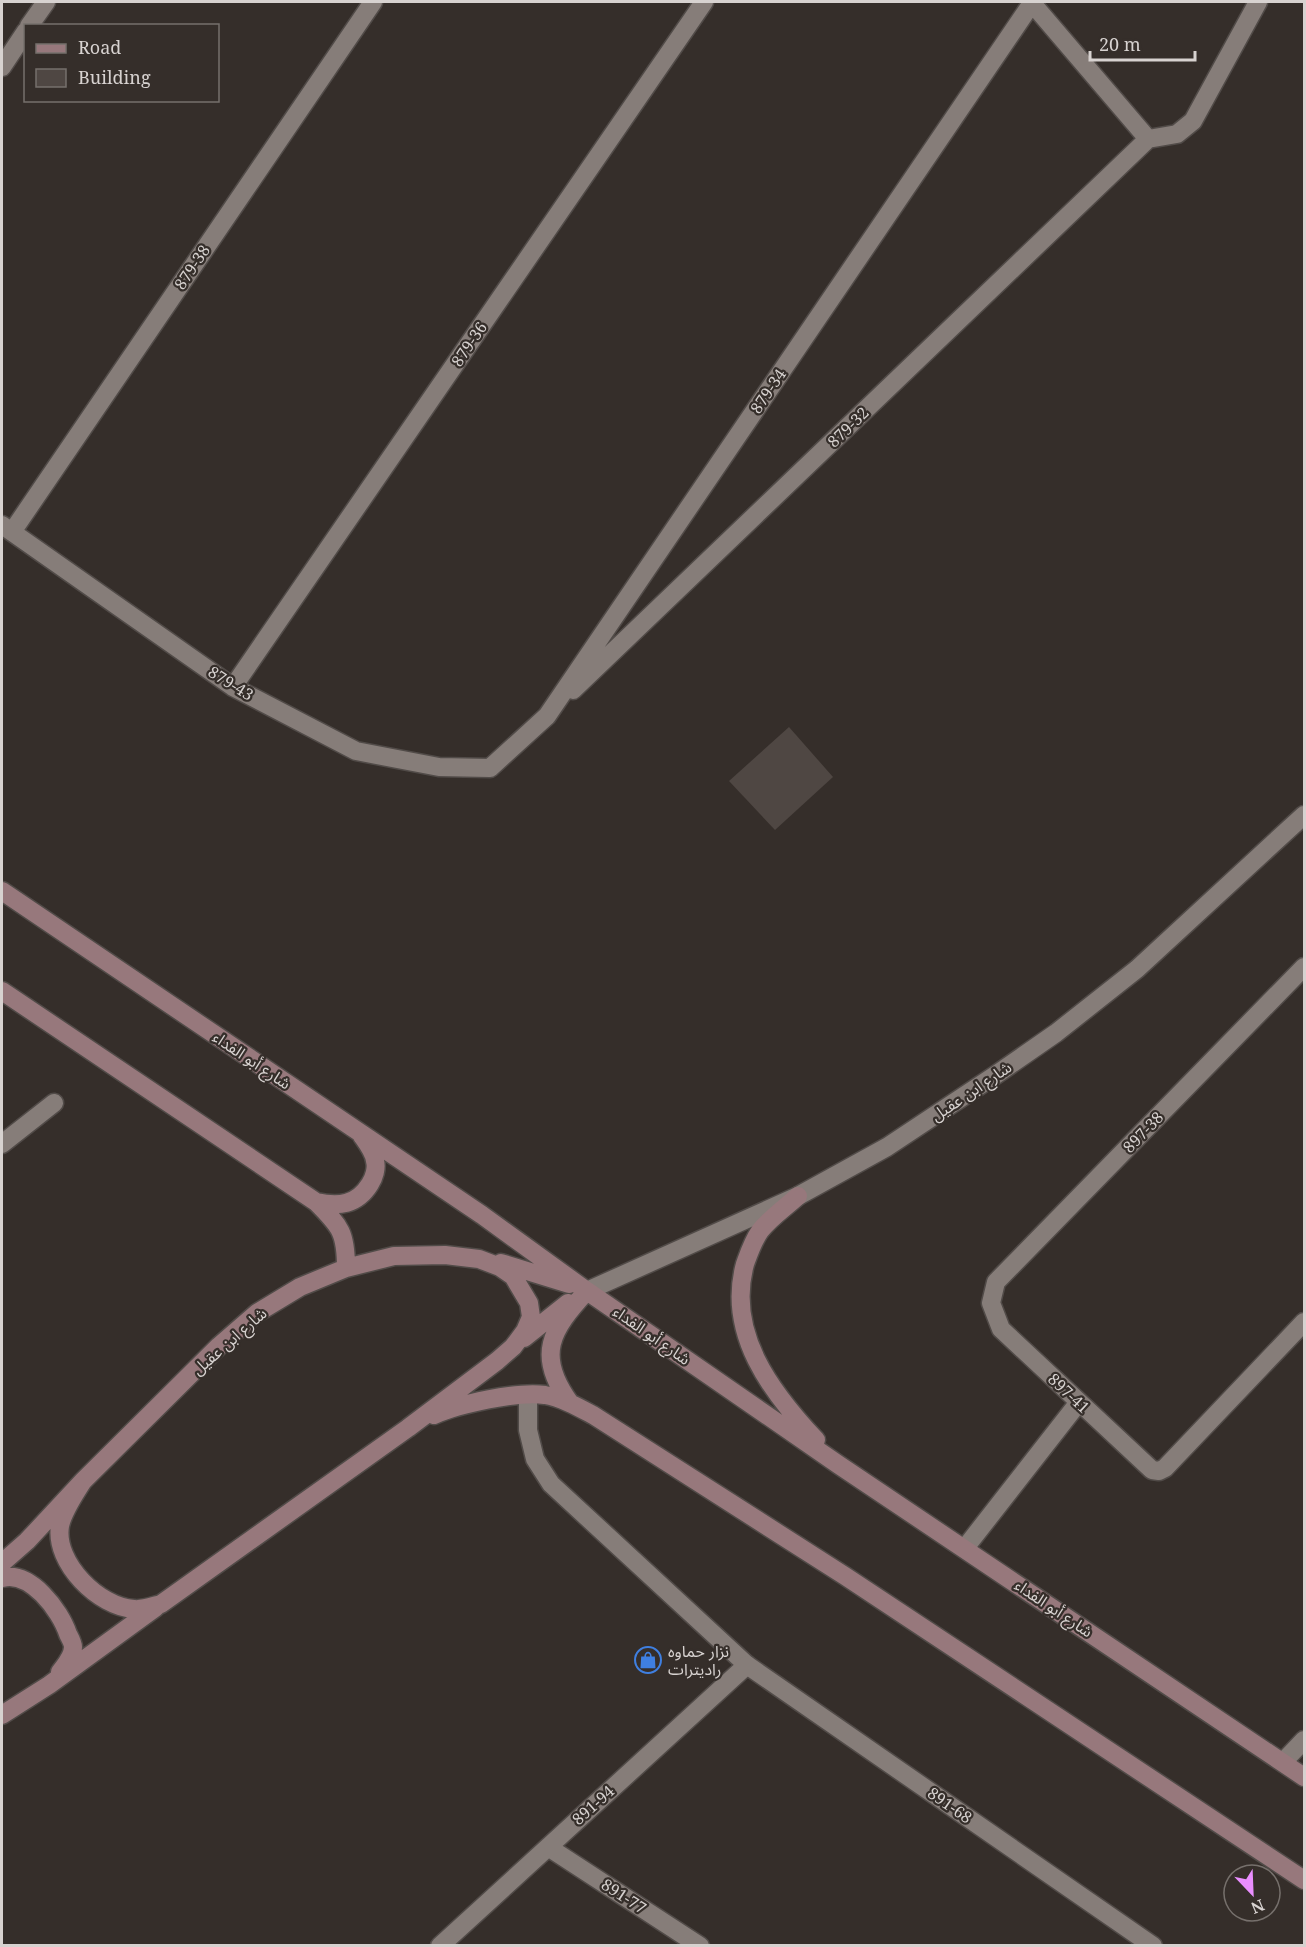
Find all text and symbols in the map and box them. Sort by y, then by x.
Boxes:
legend [24,24,219,102]
scale bar [1090,24,1195,62]
text: 20 m [1099,32,1141,56]
text: Road [78,35,121,59]
text: Building [78,65,151,89]
street label: 879-38 [169,240,215,294]
street label: 879-36 [446,317,492,371]
street label: 879-34 [745,364,791,418]
street label: 879-32 [822,402,874,452]
street label: 879-43 [204,661,258,706]
street label: شارع أبو الفداء [207,1026,295,1096]
street label: شارع ابن عقيل [926,1056,1017,1128]
street label: 897-38 [1118,1106,1168,1158]
street label: شارع أبو الفداء [608,1300,695,1371]
street label: شارع ابن عقيل [187,1302,273,1381]
street label: 897-41 [1043,1368,1095,1418]
street label: شارع أبو الفداء [1009,1574,1097,1644]
place label: نزار حماوه راديترات [668,1640,729,1680]
shop icon: نزار حماوه راديترات [633,1645,663,1675]
street label: 891-94 [567,1780,619,1830]
street label: 891-68 [923,1782,977,1828]
north arrow [1222,1863,1282,1923]
street label: 891-77 [597,1873,651,1919]
text: N [1247,1894,1268,1920]

